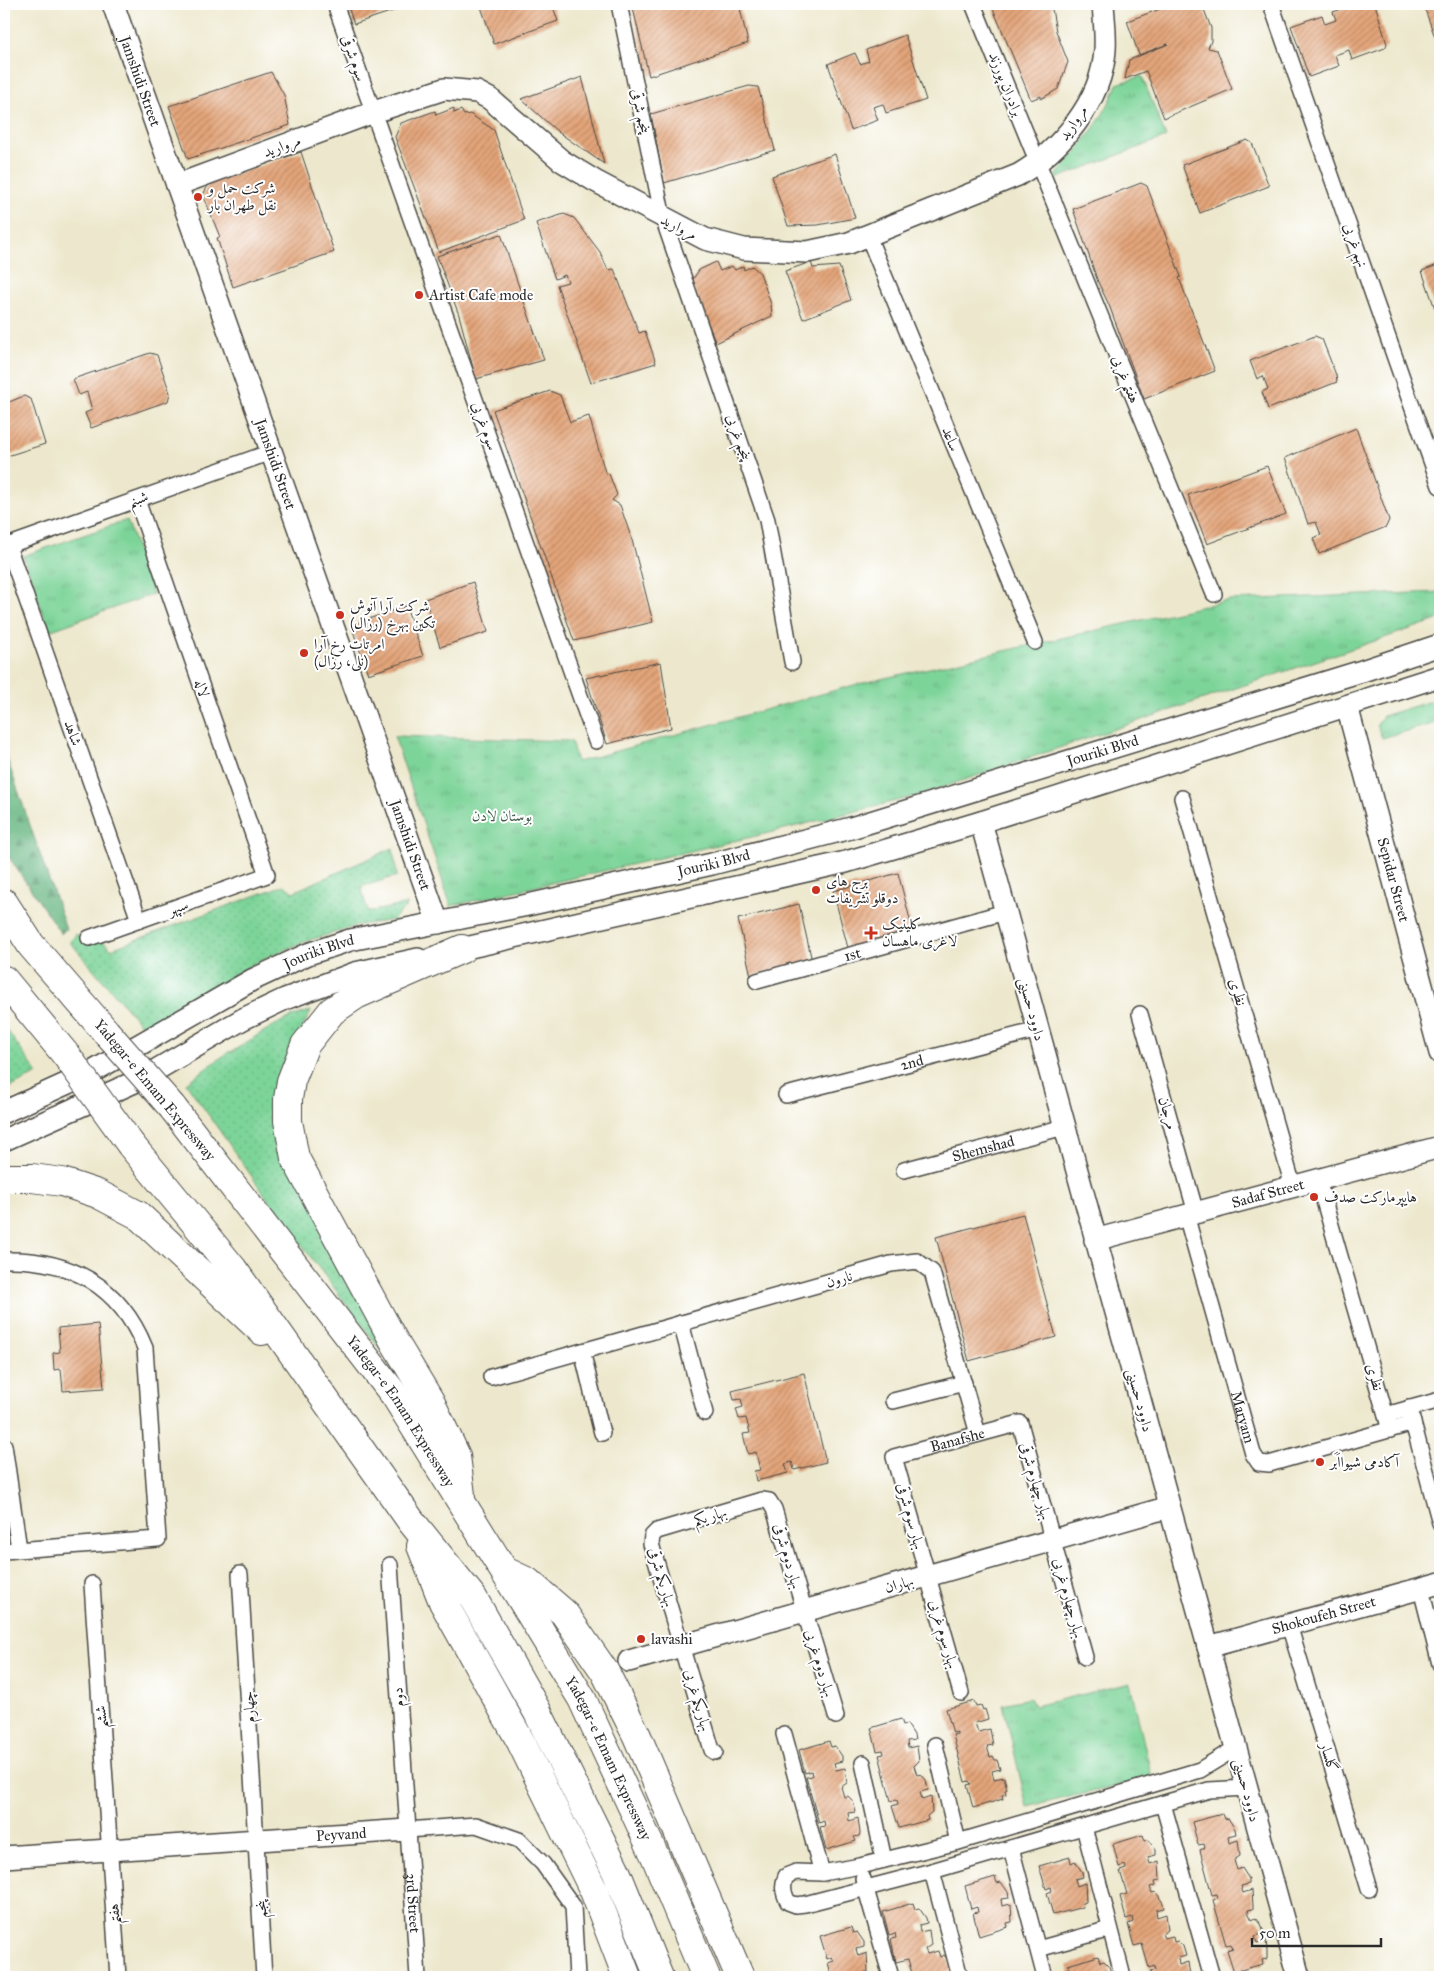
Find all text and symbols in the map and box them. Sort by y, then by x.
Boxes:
street label: Jamshidi Street [114,32,165,130]
street label: سوم شرقی [334,32,370,85]
street label: برادران پورزند [983,49,1027,120]
street label: پنجم شرقی [623,87,655,138]
street label: مروارید [1055,102,1093,145]
street label: مروارید [261,131,304,163]
place label: شرکت حمل و نقل طهران بار [206,179,276,216]
marker: شرکت حمل و نقل طهران بار [192,191,204,203]
street label: مروارید [657,210,700,246]
street label: نهم غربی [1335,221,1372,271]
place label: Artist Cafe mode [428,286,533,304]
marker: Artist Cafe mode [413,289,425,301]
street label: هفتم غربی [1103,352,1144,408]
street label: سوم غربی [465,399,502,454]
street label: پنجم غربی [718,411,756,466]
street label: Jamshidi Street [250,415,300,512]
street label: ساعد [938,424,964,454]
street label: شبنم [125,487,153,517]
place label: شرکت آرا آنوش تکین بهرخ (رزال) [350,597,435,636]
marker: شرکت آرا آنوش تکین بهرخ (رزال) [334,609,346,621]
place label: امرتات رخ آرا (نلی، رزال) [314,635,385,672]
marker: امرتات رخ آرا (نلی، رزال) [298,647,310,659]
street label: لاله [191,677,213,699]
street label: شاهد [60,718,86,748]
street label: Jouriki Blvd [1063,731,1141,772]
street label: Jamshidi Street [385,795,435,893]
park label: بوستان لادن [472,807,532,825]
street label: Sepidar Street [1374,836,1414,925]
street label: Jouriki Blvd [674,845,752,882]
place label: برج های دوقلو تشریفات [826,872,899,908]
marker: برج های دوقلو تشریفات [810,884,822,896]
street label: سپهر [163,895,191,920]
place label: کلینیک لاغری ماهسان [882,915,957,952]
marker: کلینیک لاغری ماهسان [864,926,878,940]
street label: Jouriki Blvd [279,930,356,975]
street label: 1st [842,943,864,965]
street label: داوود حسینی [1013,975,1049,1043]
street label: نظری [1225,976,1251,1008]
street label: Yadegar-e Emam Expressway [90,1016,220,1165]
street label: 2nd [898,1051,926,1074]
street label: مرجان [1153,1094,1181,1132]
street label: Shemshad [950,1132,1017,1166]
street label: Sadaf Street [1230,1175,1307,1212]
place label: هایپرمارکت صدف [1324,1188,1417,1207]
marker: هایپرمارکت صدف [1308,1191,1320,1203]
street label: نارون [824,1267,855,1291]
street label: Yadegar-e Emam Expressway [343,1332,459,1491]
street label: نظری [1362,1361,1388,1393]
street label: داوود حسینی [1121,1366,1157,1434]
street label: Maryam [1227,1389,1259,1446]
street label: Banafshe [928,1424,987,1456]
street label: بهار چهارم شرقی [1012,1440,1056,1523]
place label: آکادمی شیوااَبَر [1328,1451,1401,1471]
marker: آکادمی شیوااَبَر [1314,1456,1326,1468]
street label: بهار سوم شرقی [890,1481,929,1552]
street label: بهار یکم [691,1502,730,1534]
street label: بهار دوم شرقی [766,1521,806,1592]
street label: بهار یکم شرقی [640,1545,679,1610]
street label: بهار چهارم غربی [1046,1556,1088,1641]
street label: بهاران [882,1571,916,1598]
street label: Shokoufeh Street [1270,1592,1378,1638]
street label: بهار سوم غربی [922,1597,962,1672]
street label: بهار دوم غربی [797,1627,839,1700]
place label: lavashi [651,1630,693,1648]
marker: lavashi [635,1633,647,1645]
street label: بهار یکم غربی [676,1667,715,1734]
street label: Yadegar-e Emam Expressway [561,1673,656,1844]
street label: دوم [388,1686,412,1707]
street label: چهارم [239,1690,263,1724]
street label: ششم [91,1705,117,1729]
street label: گلسار [1315,1738,1342,1774]
street label: داوود حسینی [1228,1756,1264,1824]
street label: Peyvand [315,1824,368,1845]
street label: 3rd Street [402,1873,424,1934]
street label: پنجم [251,1898,275,1918]
street label: هفتم [104,1903,130,1925]
scale bar [1252,1916,1380,1948]
text: 50 m [1259,1924,1291,1942]

